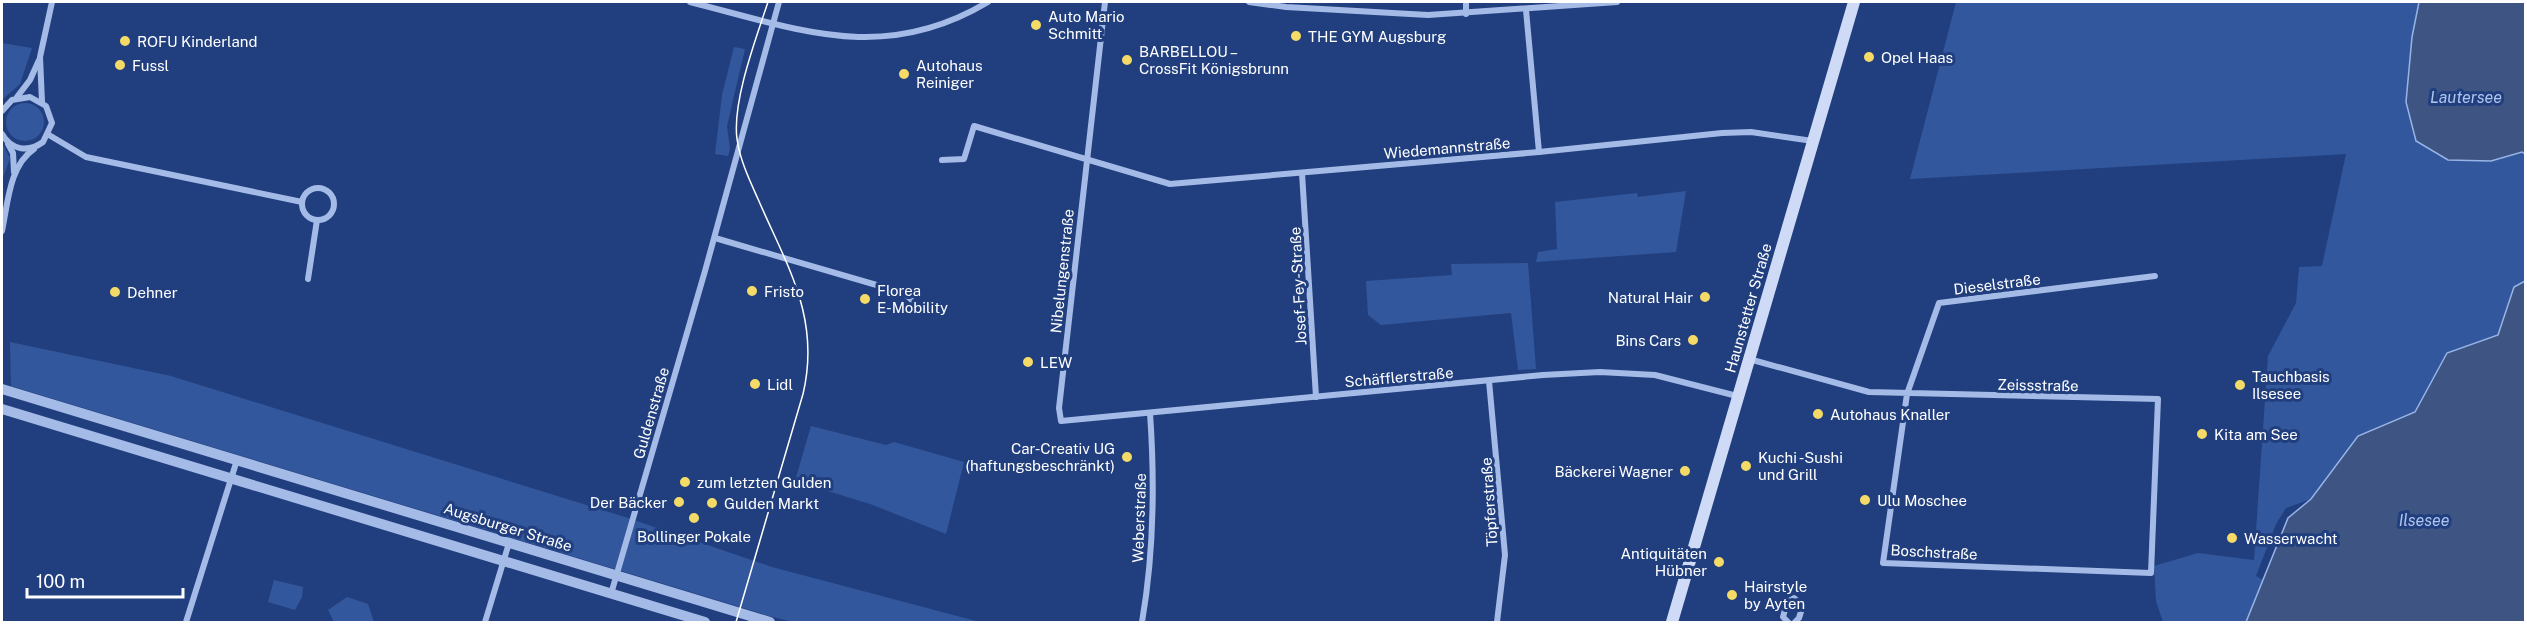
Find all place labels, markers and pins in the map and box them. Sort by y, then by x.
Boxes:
place label: Auto Mario Schmitt [1048,8,1124,42]
marker: Auto Mario Schmitt [1029,18,1043,32]
place label: THE GYM Augsburg [1308,28,1446,45]
marker: THE GYM Augsburg [1289,29,1303,43]
place label: ROFU Kinderland [137,33,257,50]
marker: ROFU Kinderland [118,34,132,48]
place label: BARBELLOU – CrossFit Königsbrunn [1139,43,1289,77]
place label: Opel Haas [1881,49,1953,66]
marker: Opel Haas [1862,50,1876,64]
marker: BARBELLOU – CrossFit Königsbrunn [1120,53,1134,67]
place label: Fussl [132,57,169,74]
place label: Autohaus Reiniger [916,57,983,91]
marker: Fussl [113,58,127,72]
marker: Autohaus Reiniger [897,67,911,81]
place label: Florea E-Mobility [877,282,948,316]
place label: Fristo [764,283,804,300]
place label: Dehner [127,284,178,301]
marker: Fristo [745,284,759,298]
marker: Dehner [108,285,122,299]
place label: Natural Hair [1608,289,1693,306]
marker: Natural Hair [1698,290,1712,304]
marker: Florea E-Mobility [858,292,872,306]
place label: Bins Cars [1615,332,1681,349]
marker: Bins Cars [1686,333,1700,347]
place label: LEW [1040,354,1072,371]
marker: LEW [1021,355,1035,369]
place label: Tauchbasis Ilsesee [2252,368,2330,402]
place label: Lidl [767,376,793,393]
marker: Lidl [748,377,762,391]
marker: Tauchbasis Ilsesee [2233,378,2247,392]
place label: Autohaus Knaller [1830,406,1950,423]
marker: Autohaus Knaller [1811,407,1825,421]
place label: Kita am See [2214,426,2298,443]
marker: Kita am See [2195,427,2209,441]
place label: Car-Creativ UG (haftungsbeschränkt) [965,440,1115,474]
place label: Kuchi -Sushi und Grill [1758,449,1843,483]
marker: Car-Creativ UG (haftungsbeschränkt) [1120,450,1134,464]
marker: Kuchi -Sushi und Grill [1739,459,1753,473]
place label: Bäckerei Wagner [1554,463,1673,480]
marker: Bäckerei Wagner [1678,464,1692,478]
place label: zum letzten Gulden [697,474,832,491]
marker: zum letzten Gulden [678,475,692,489]
place label: Ulu Moschee [1877,492,1967,509]
marker: Ulu Moschee [1858,493,1872,507]
place label: Der Bäcker [590,494,667,511]
marker: Der Bäcker [672,495,686,509]
place label: Gulden Markt [724,495,819,512]
marker: Gulden Markt [705,496,719,510]
marker: Bollinger Pokale [687,511,701,525]
place label: Bollinger Pokale [637,528,751,545]
place label: Wasserwacht [2244,530,2338,547]
marker: Wasserwacht [2225,531,2239,545]
place label: Antiquitäten Hübner [1620,545,1707,579]
marker: Antiquitäten Hübner [1712,555,1726,569]
place label: Hairstyle by Ayten [1744,578,1807,612]
marker: Hairstyle by Ayten [1725,588,1739,602]

